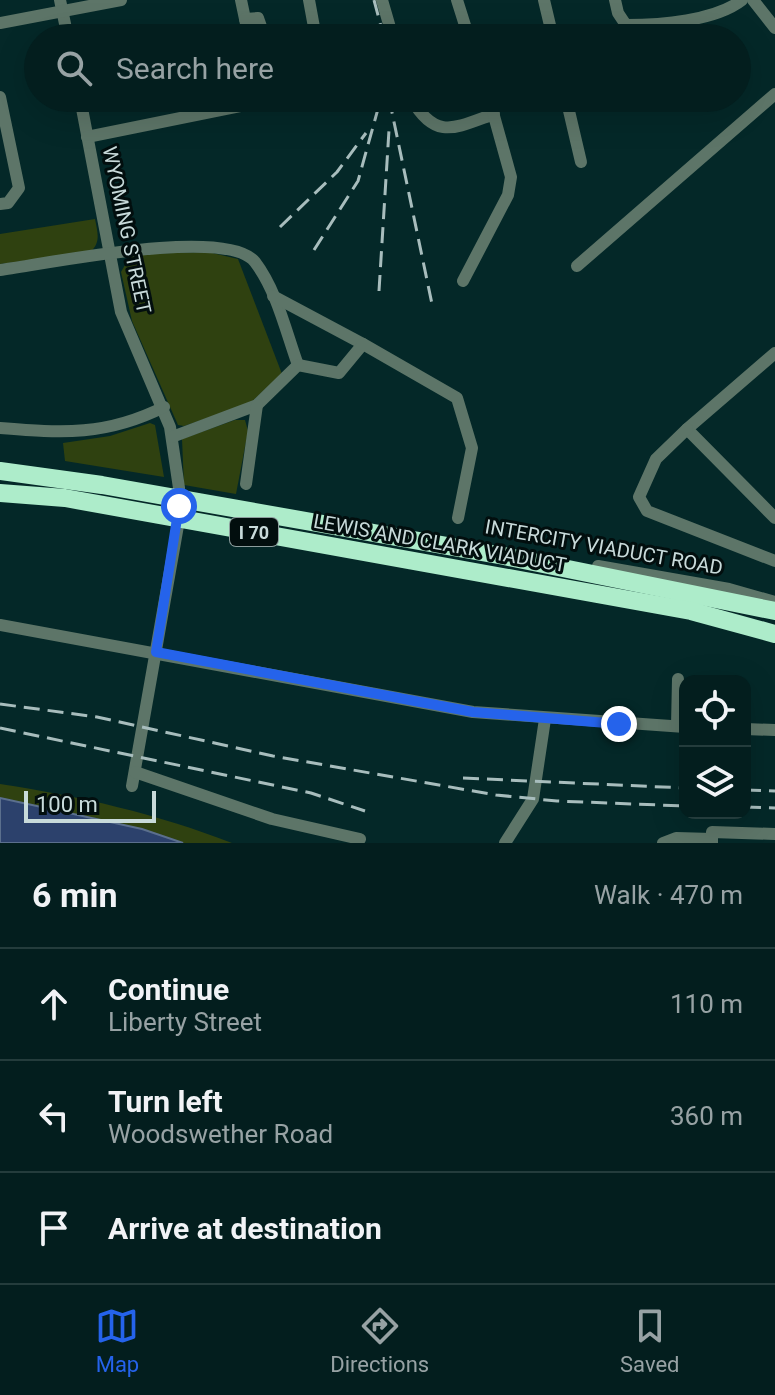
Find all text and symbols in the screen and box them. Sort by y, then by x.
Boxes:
search box [24,24,751,112]
icon: search [52,46,96,90]
text: Search here [116,51,274,86]
street label: WYOMING STREET [98,144,156,316]
route start [161,488,197,524]
street label: LEWIS AND CLARK VIADUCT [312,509,568,577]
street label: INTERCITY VIADUCT ROAD [483,514,725,580]
road number: I 70 [230,518,278,546]
map controls [679,675,751,819]
button: locate [679,675,751,747]
route end [601,706,637,742]
button: layers [679,747,751,819]
scale bar [24,787,156,823]
text: 100 m [36,792,98,817]
text: 6 min [32,875,117,915]
text: Walk · 470 m [594,880,743,910]
text: Continue [108,972,229,1007]
icon: ahead [32,982,76,1026]
text: 110 m [670,989,743,1019]
text: Liberty Street [108,1007,262,1037]
text: Turn left [108,1084,223,1119]
icon: left [32,1094,76,1138]
text: 360 m [670,1101,743,1131]
text: Woodswether Road [108,1119,333,1149]
icon: arrive [32,1206,76,1250]
text: Arrive at destination [108,1211,382,1246]
tab: Map [95,1304,139,1377]
tab: Directions [330,1304,429,1377]
tab: Saved [620,1304,680,1377]

